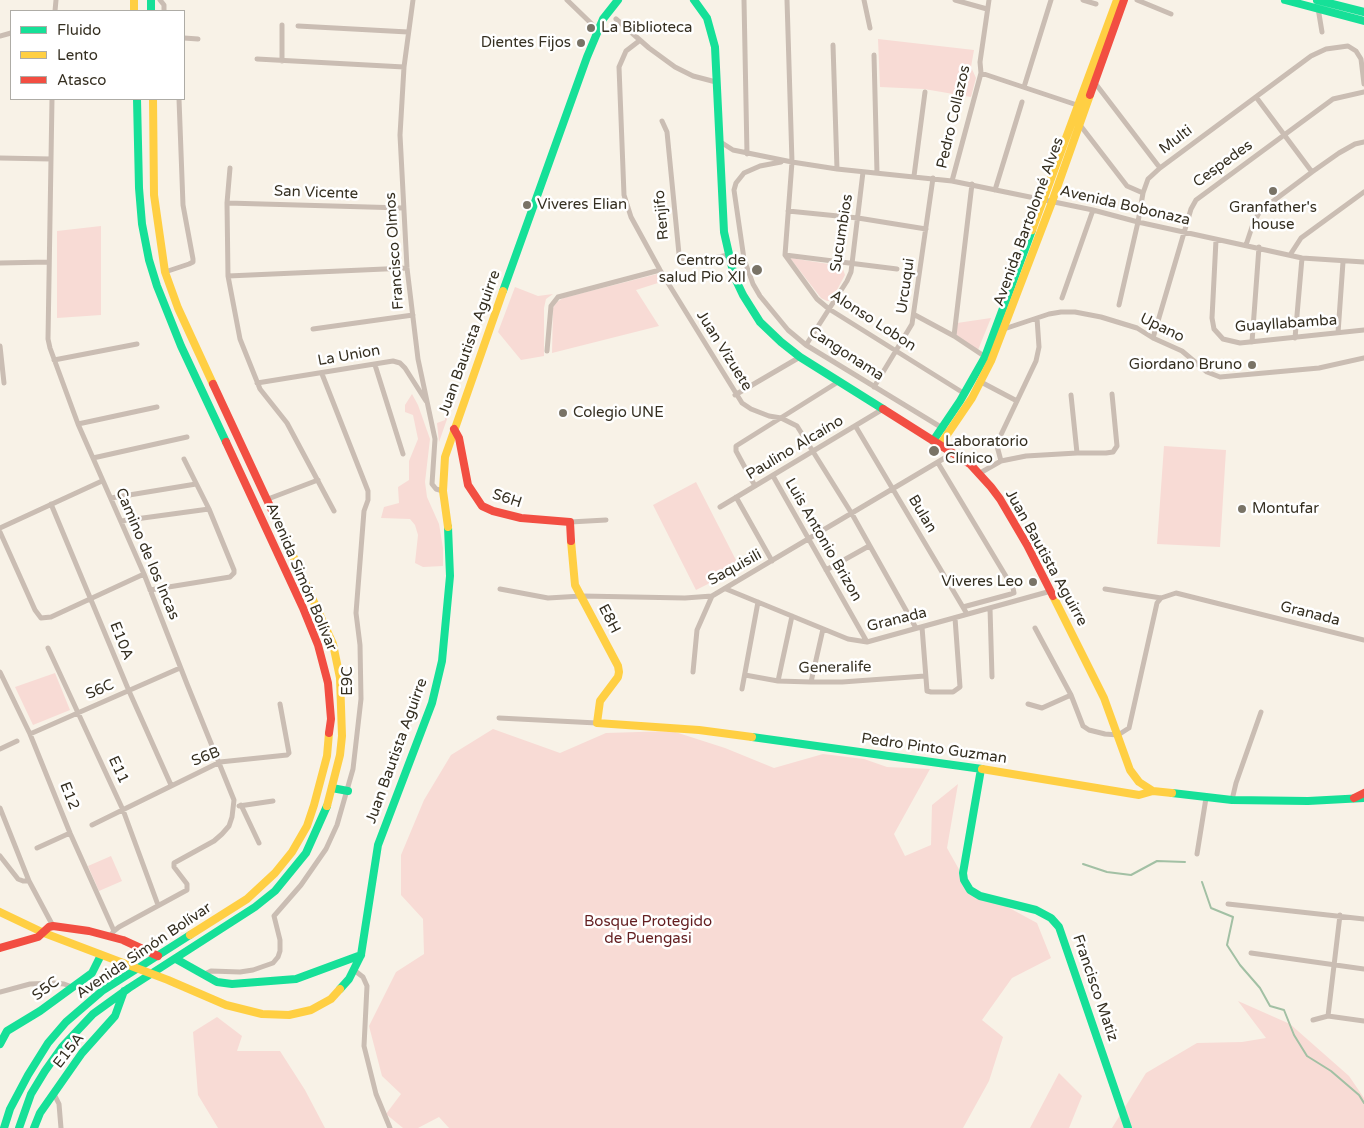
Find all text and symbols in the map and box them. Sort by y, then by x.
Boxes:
legend [10,10,185,100]
place label: La Biblioteca [601,19,693,37]
text: Fluido [57,21,101,39]
marker: La Biblioteca [585,22,597,34]
place label: Dientes Fijos [481,34,571,52]
marker: Dientes Fijos [575,37,587,49]
text: Lento [57,46,98,64]
street label: Pedro Collazos [933,64,975,170]
text: Atasco [57,71,106,89]
street label: Multi [1156,122,1196,158]
street label: Avenida Bartolomé Alves [990,135,1068,309]
street label: Cespedes [1190,136,1256,192]
street label: Avenida Bobonaza [1058,182,1192,230]
street label: San Vicente [274,183,358,203]
marker: Granfather's house [1267,185,1279,197]
street label: Renjifo [651,189,673,241]
street label: Francisco Olmos [382,192,408,310]
street label: Sucumbios [827,193,857,273]
place label: Viveres Elian [537,196,627,214]
marker: Viveres Elian [521,199,533,211]
place label: Granfather's house [1229,199,1317,234]
place label: Centro de salud Pio XII [659,252,746,287]
street label: Urcuqui [893,257,919,315]
marker: Centro de salud Pio XII [750,263,764,277]
street label: Juan Bautista Aguirre [435,268,505,418]
street label: Alonso Lobon [827,287,919,355]
street label: Juan Vizuete [692,308,756,394]
street label: Upano [1137,310,1187,346]
street label: Guayllabamba [1234,311,1338,337]
street label: Cangonama [805,323,887,385]
street label: La Union [316,342,382,370]
place label: Giordano Bruno [1129,356,1242,374]
marker: Giordano Bruno [1246,359,1258,371]
place label: Colegio UNE [573,404,664,422]
marker: Colegio UNE [557,407,569,419]
street label: Paulino Alcaíno [743,412,847,484]
place label: Laboratorio Clínico [945,433,1028,468]
marker: Laboratorio Clínico [927,444,941,458]
street label: Luis Antonio Brizon [781,475,865,605]
street label: Camino de los Incas [111,485,183,623]
street label: S6H [490,486,524,512]
street label: Juan Bautista Aguirre [1001,487,1091,629]
street label: Bulan [904,492,940,536]
street label: Avenida Simón Bolívar [262,500,340,654]
place label: Montufar [1252,500,1319,518]
marker: Montufar [1236,503,1248,515]
street label: Saquisili [705,546,765,590]
place label: Viveres Leo [941,573,1023,591]
marker: Viveres Leo [1027,576,1039,588]
street label: Granada [1278,598,1342,630]
street label: E8H [594,601,624,637]
street label: Granada [865,604,929,636]
street label: E10A [105,619,137,663]
street label: Generalife [798,658,872,678]
street label: E9C [339,666,357,696]
street label: S6C [83,676,117,704]
street label: Juan Bautista Aguirre [362,676,432,826]
street label: Pedro Pinto Guzman [860,730,1008,768]
street label: S6B [189,743,223,771]
street label: E11 [104,753,132,787]
street label: E12 [55,779,83,813]
street label: Avenida Simón Bolívar [73,899,215,1003]
park label: Bosque Protegido de Puengasi [584,913,712,948]
street label: Francisco Matiz [1068,932,1122,1044]
street label: S5C [29,973,63,1005]
street label: E15A [50,1030,88,1072]

